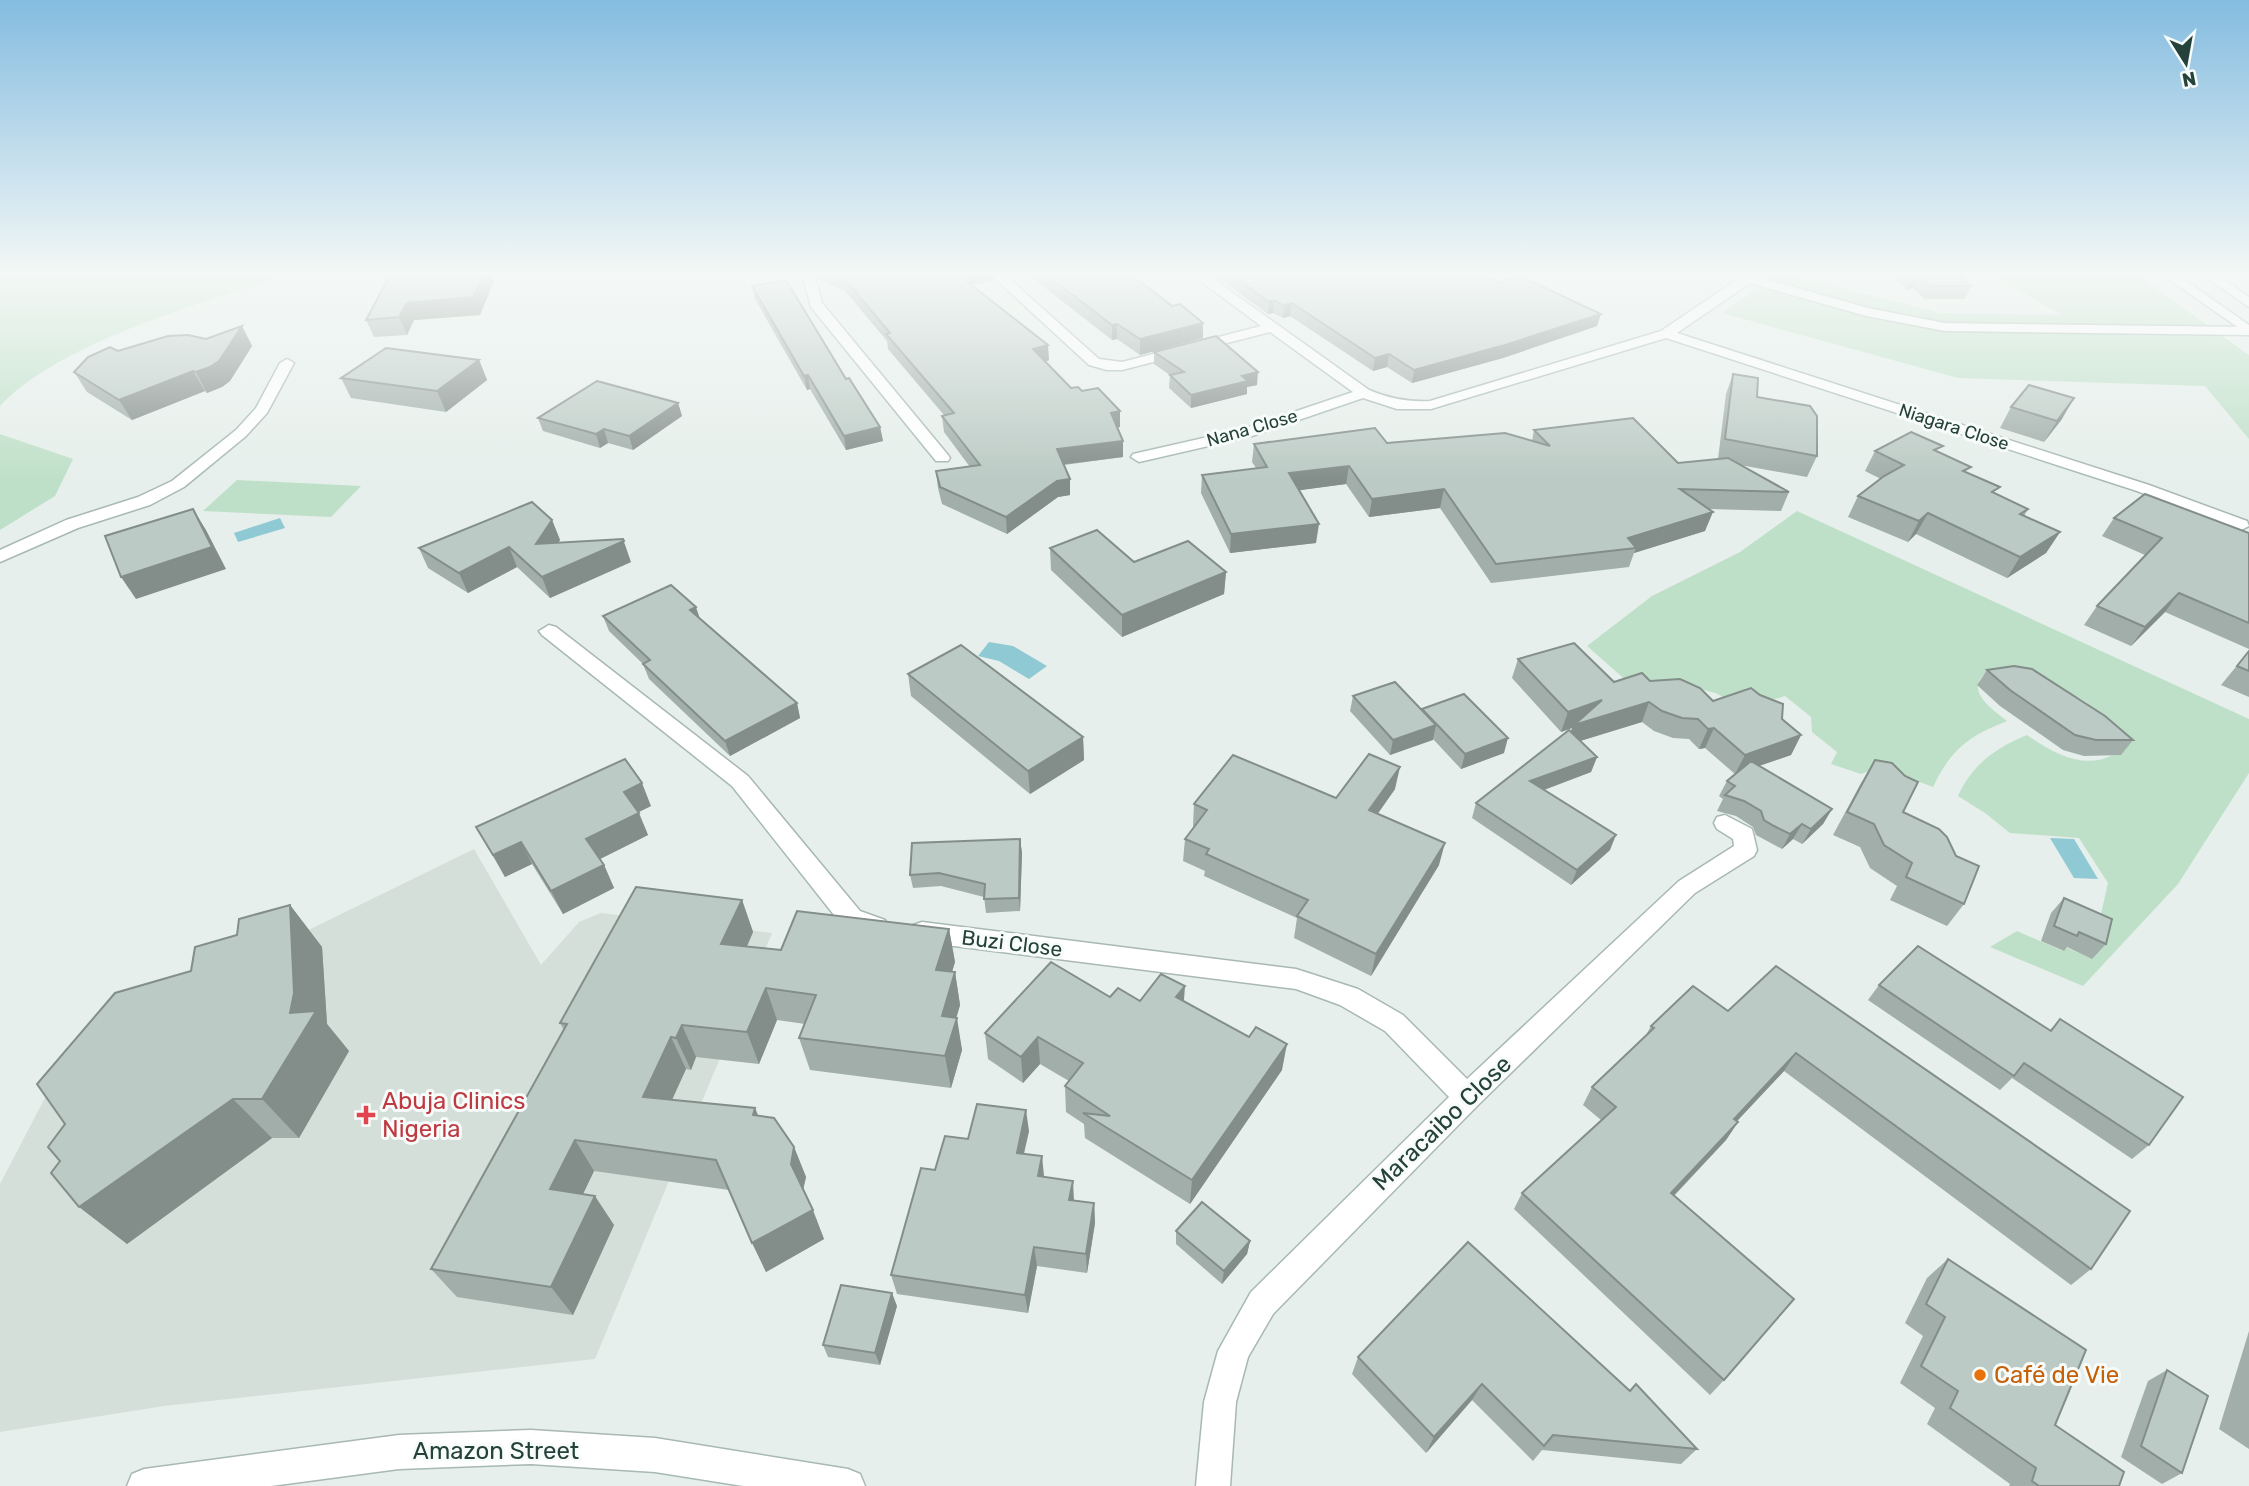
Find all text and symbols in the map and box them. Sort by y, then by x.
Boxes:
north arrow [2151,28,2221,98]
text: N [2180,67,2198,92]
street label: Niagara Close [1896,399,2012,455]
street label: Nana Close [1204,405,1300,451]
street label: Buzi Close [960,924,1064,962]
street label: Maracaibo Close [1367,1050,1517,1196]
place label: Abuja Clinics Nigeria [382,1087,526,1143]
marker: Abuja Clinics Nigeria [356,1105,376,1125]
place label: Café de Vie [1994,1361,2119,1389]
marker: Café de Vie [1972,1367,1988,1383]
street label: Amazon Street [413,1437,579,1465]

